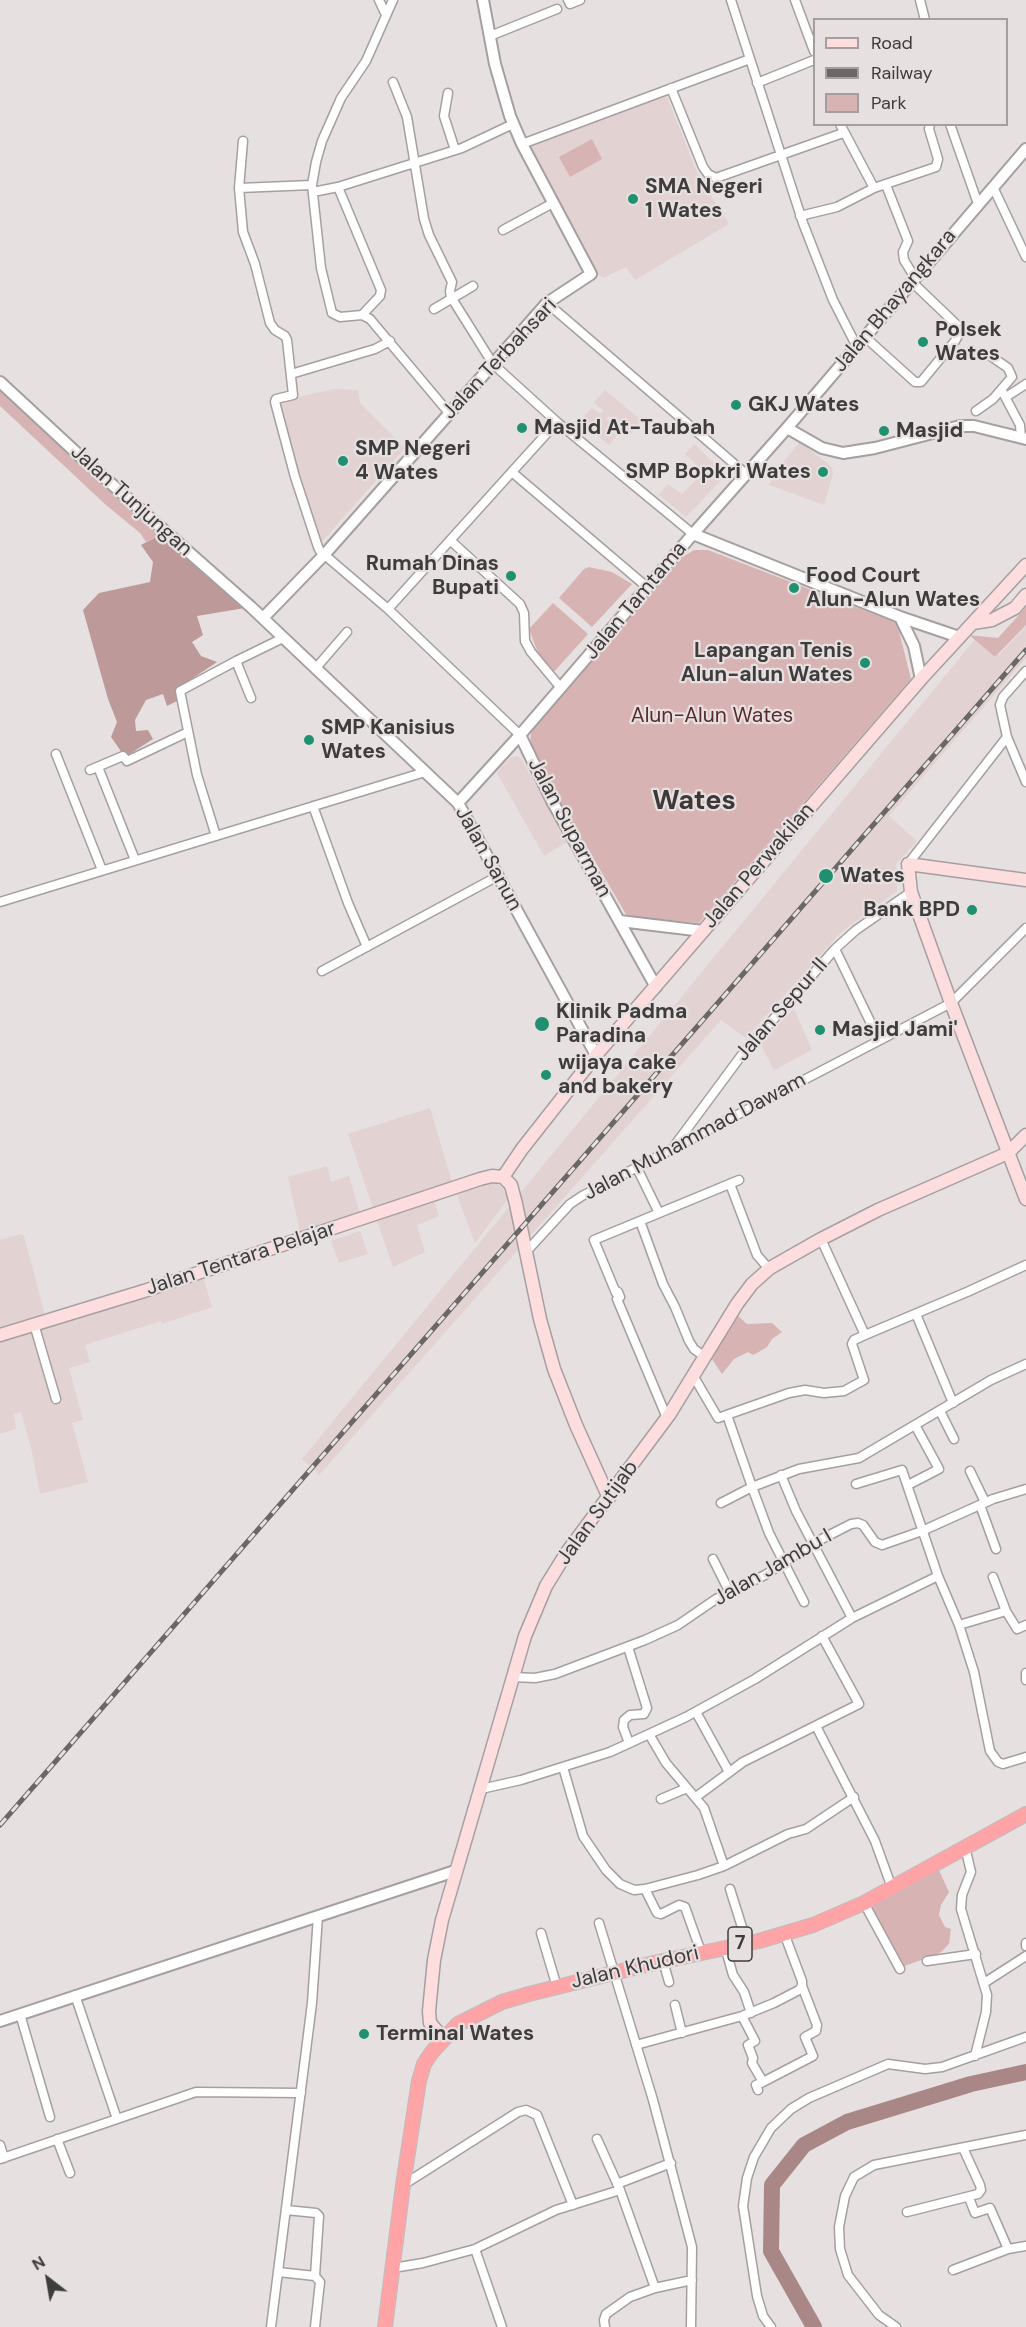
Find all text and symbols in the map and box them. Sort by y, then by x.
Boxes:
legend [813,18,1008,126]
text: Road [871,31,913,55]
text: Railway [871,61,933,85]
text: Park [871,91,907,115]
place label: SMA Negeri 1 Wates [645,174,763,224]
marker: SMA Negeri 1 Wates [626,192,640,206]
street label: Jalan Bhayangkara [828,224,962,378]
street label: Jalan Terbahsari [437,293,563,425]
place label: Polsek Wates [935,317,1002,367]
marker: Polsek Wates [916,335,930,349]
place label: GKJ Wates [748,392,859,418]
marker: GKJ Wates [729,398,743,412]
place label: Masjid At-Taubah [534,415,715,441]
place label: Masjid [896,418,963,444]
marker: Masjid At-Taubah [515,421,529,435]
marker: Masjid [877,424,891,438]
place label: SMP Negeri 4 Wates [355,436,471,486]
street label: Jalan Tunjungan [65,440,197,562]
marker: SMP Negeri 4 Wates [336,454,350,468]
place label: SMP Bopkri Wates [626,459,811,485]
marker: SMP Bopkri Wates [816,465,830,479]
street label: Jalan Tamtama [579,537,693,665]
place label: Rumah Dinas Bupati [366,551,499,601]
place label: Food Court Alun-Alun Wates [806,563,980,613]
marker: Rumah Dinas Bupati [504,569,518,583]
marker: Food Court Alun-Alun Wates [787,581,801,595]
place label: Lapangan Tenis Alun-alun Wates [681,638,853,688]
marker: Lapangan Tenis Alun-alun Wates [858,656,872,670]
park label: Alun-Alun Wates [631,703,793,729]
place label: SMP Kanisius Wates [321,715,455,765]
marker: SMP Kanisius Wates [302,733,316,747]
street label: Jalan Suparman [522,754,616,902]
district label: Wates [652,786,736,818]
street label: Jalan Perwakilan [698,798,820,934]
street label: Jalan Sanun [449,802,527,916]
place label: Wates [840,863,905,889]
marker: Wates [817,867,835,885]
place label: Bank BPD [863,897,960,923]
marker: Bank BPD [965,903,979,917]
street label: Jalan Sepur II [730,953,834,1067]
place label: Klinik Padma Paradina [556,999,687,1049]
marker: Klinik Padma Paradina [533,1015,551,1033]
place label: Masjid Jami' [832,1017,958,1043]
marker: Masjid Jami' [813,1023,827,1037]
place label: wijaya cake and bakery [558,1050,677,1100]
marker: wijaya cake and bakery [539,1068,553,1082]
street label: Jalan Muhammad Dawam [580,1068,810,1206]
street label: Jalan Tentara Pelajar [143,1216,339,1302]
street label: Jalan Sutijab [552,1456,644,1570]
street label: Jalan Jambu I [710,1524,836,1612]
road number: 7 [728,1927,752,1961]
street label: Jalan Khudori [569,1941,701,1995]
place label: Terminal Wates [376,2021,534,2047]
marker: Terminal Wates [357,2027,371,2041]
north arrow [18,2249,78,2309]
text: N [28,2251,49,2275]

